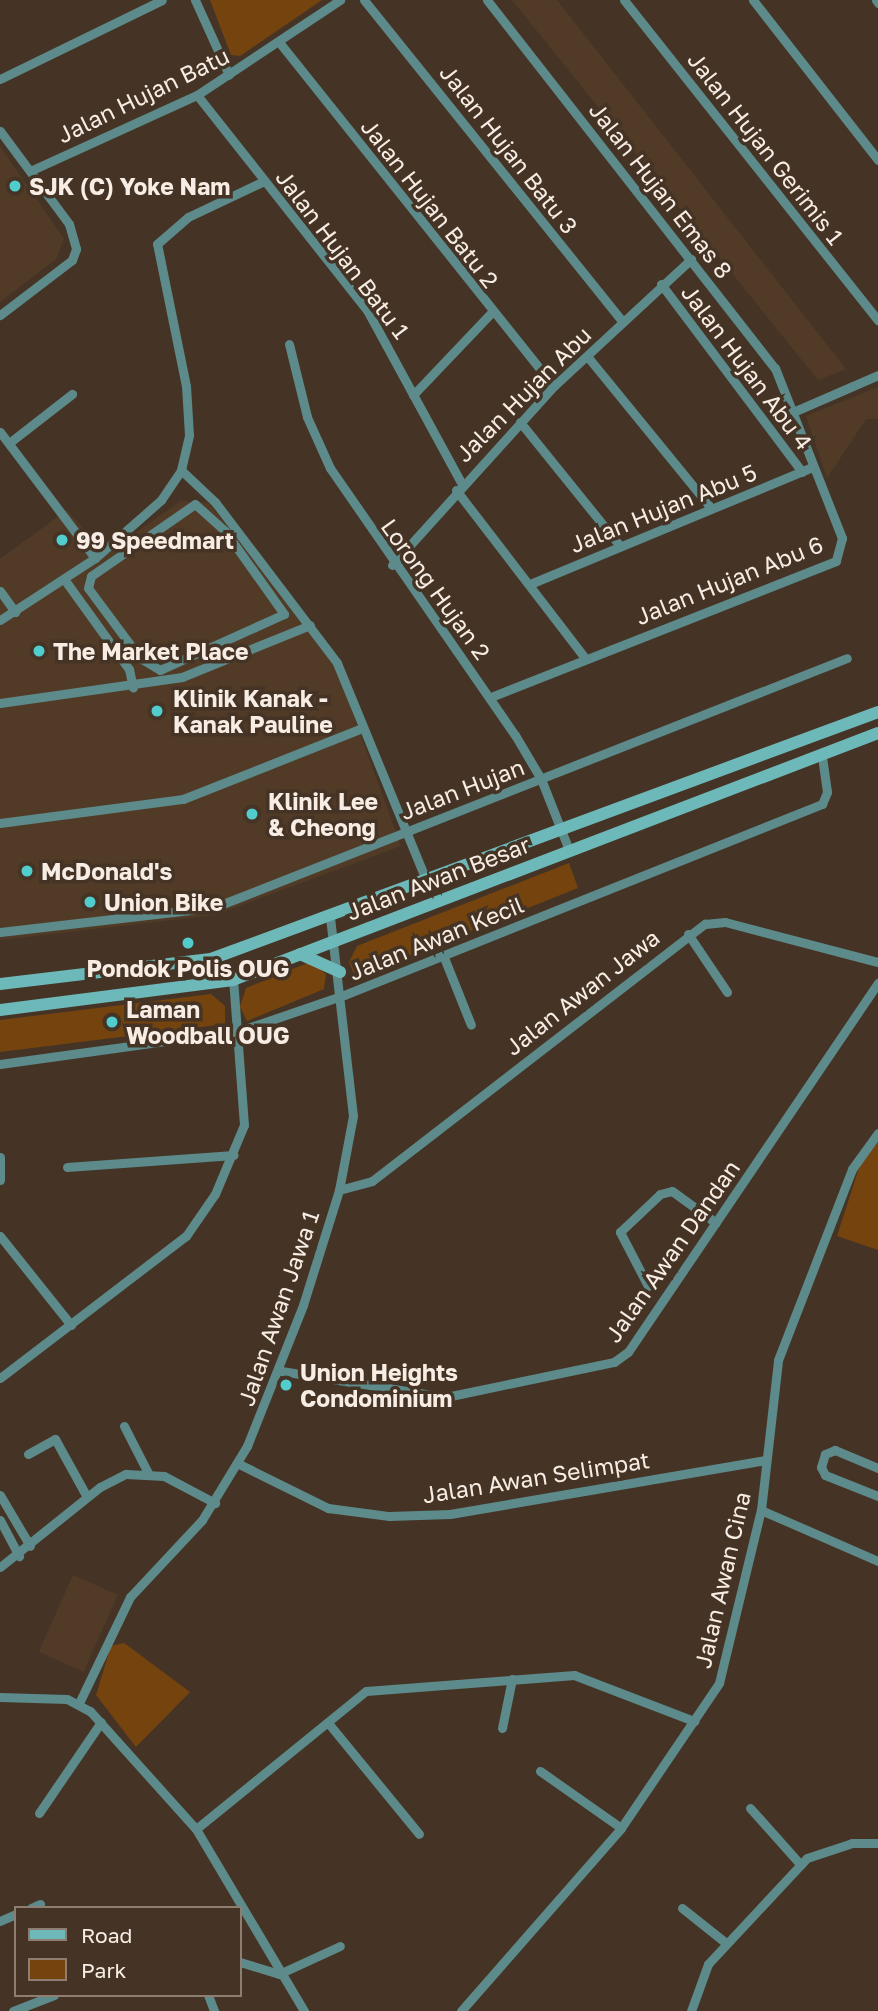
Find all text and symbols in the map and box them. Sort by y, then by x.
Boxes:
street label: Jalan Hujan Batu [53,41,233,149]
street label: Jalan Hujan Gerimis 1 [682,46,850,250]
street label: Jalan Hujan Batu 3 [434,59,584,239]
street label: Jalan Hujan Emas 8 [584,96,738,284]
street label: Jalan Hujan Batu 2 [355,113,505,293]
street label: Jalan Hujan Batu 1 [270,164,416,344]
place label: SJK (C) Yoke Nam [29,172,230,200]
marker: SJK (C) Yoke Nam [7,178,23,194]
street label: Jalan Hujan Abu 4 [676,279,818,455]
street label: Jalan Hujan Abu [450,321,596,467]
street label: Jalan Hujan Abu 5 [566,458,760,558]
street label: Lorong Hujan 2 [376,513,496,665]
place label: 99 Speedmart [76,526,234,554]
street label: Jalan Hujan Abu 6 [631,530,827,630]
marker: 99 Speedmart [54,532,70,548]
place label: The Market Place [53,637,248,665]
marker: The Market Place [31,643,47,659]
place label: Klinik Kanak - Kanak Pauline [173,684,333,738]
marker: Klinik Kanak - Kanak Pauline [147,701,167,721]
street label: Jalan Hujan [396,753,528,825]
place label: Klinik Lee & Cheong [268,787,378,841]
marker: Klinik Lee & Cheong [242,804,262,824]
street label: Jalan Awan Besar [342,830,534,926]
place label: McDonald's [41,857,172,885]
marker: McDonald's [19,863,35,879]
place label: Union Bike [104,888,223,916]
street label: Jalan Awan Kecil [345,890,527,986]
marker: Union Bike [82,894,98,910]
street label: Jalan Awan Jawa [499,923,665,1061]
marker: Pondok Polis OUG [180,935,196,951]
place label: Pondok Polis OUG [87,954,289,982]
place label: Laman Woodball OUG [126,995,290,1049]
marker: Laman Woodball OUG [104,1014,120,1030]
street label: Jalan Awan Dandan [599,1155,745,1347]
street label: Jalan Awan Jawa 1 [232,1207,324,1409]
place label: Union Heights Condominium [300,1358,458,1412]
marker: Union Heights Condominium [278,1377,294,1393]
street label: Jalan Awan Selimpat [421,1445,651,1509]
street label: Jalan Awan Cina [688,1489,756,1671]
legend [14,1906,242,1997]
text: Road [81,1922,132,1948]
text: Park [81,1957,126,1983]

